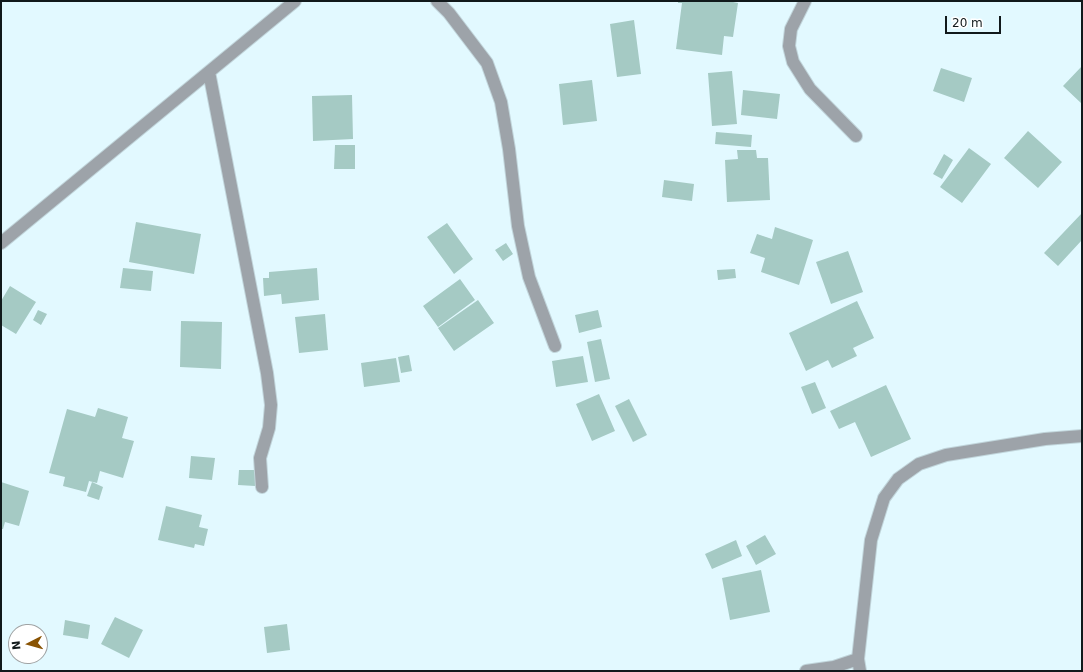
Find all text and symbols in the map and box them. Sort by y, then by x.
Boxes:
scale bar [947,8,1003,34]
text: 20 m [952,16,983,30]
north arrow [8,624,48,664]
text: N [10,640,24,650]

